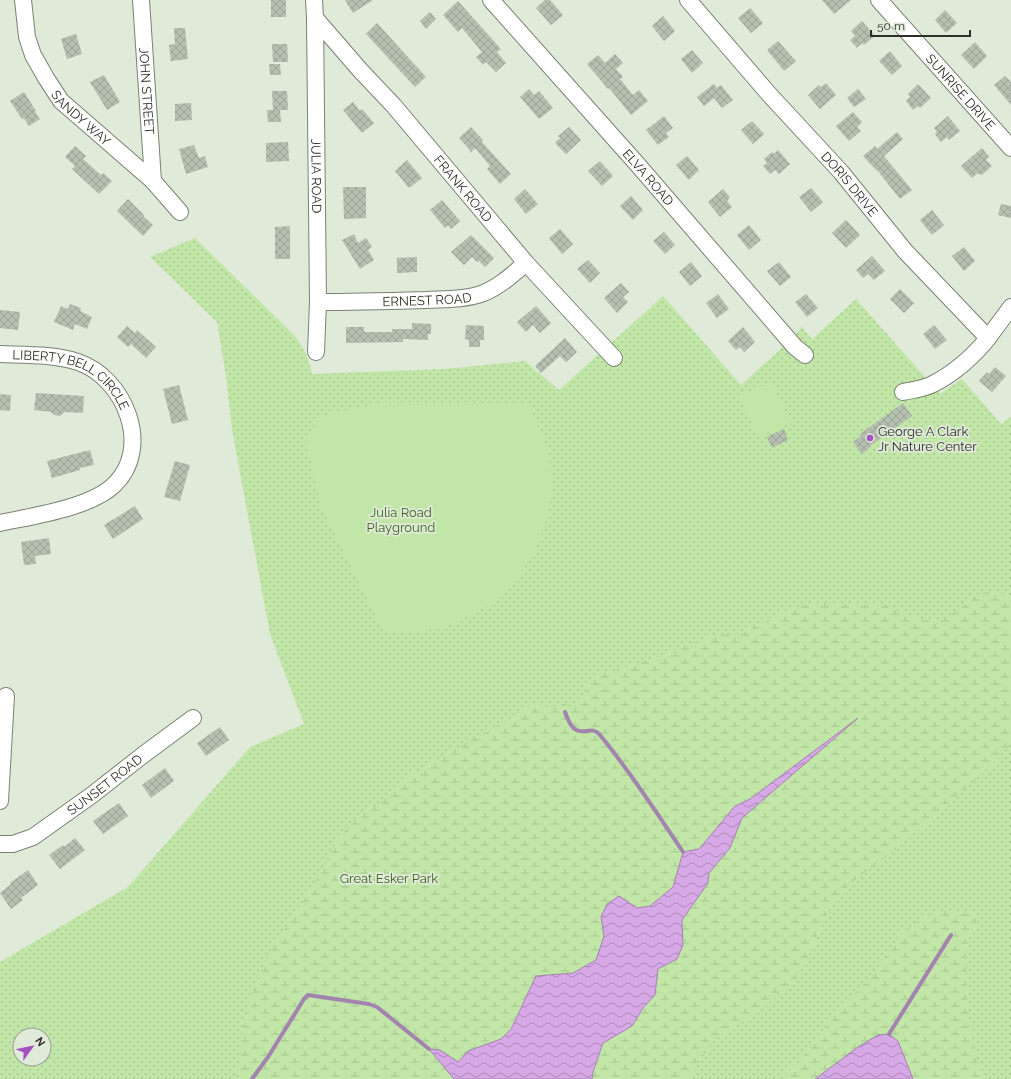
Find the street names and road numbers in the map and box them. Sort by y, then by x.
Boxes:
street label: JOHN STREET [136,47,157,135]
street label: SUNRISE DRIVE [923,51,998,133]
street label: SANDY WAY [48,87,114,149]
street label: JULIA ROAD [308,139,324,213]
street label: ELVA ROAD [619,146,677,209]
street label: DORIS DRIVE [818,149,881,220]
street label: FRANK ROAD [431,152,495,225]
street label: ERNEST ROAD [382,290,473,309]
street label: LIBERTY BELL CIRCLE [12,347,132,412]
street label: SUNSET ROAD [64,751,145,818]

